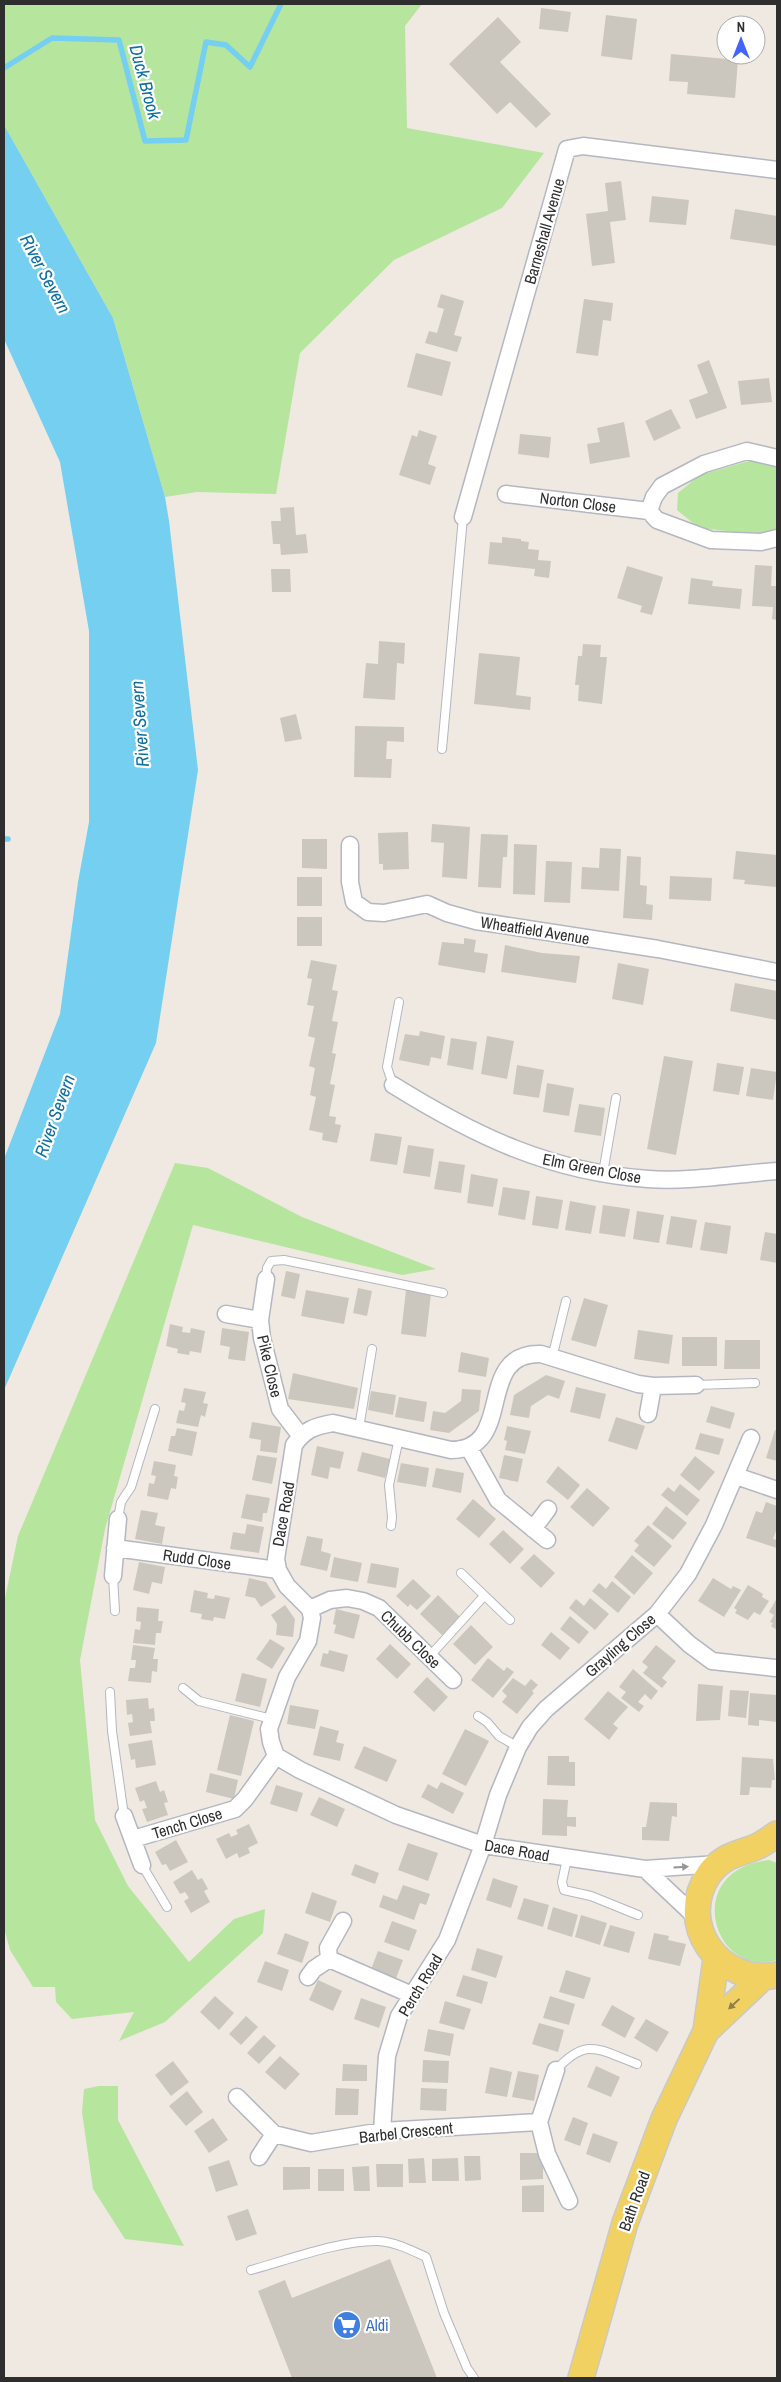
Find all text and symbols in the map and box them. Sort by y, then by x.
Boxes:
north arrow [716,15,766,65]
text: N [737,18,745,36]
water label: Duck Brook [124,42,168,123]
street label: Barneshall Avenue [518,175,570,287]
water label: River Severn [14,230,77,318]
street label: Norton Close [539,486,617,518]
water label: River Severn [124,680,155,768]
street label: Wheatfield Avenue [479,911,591,949]
water label: River Severn [28,1071,81,1161]
street label: Elm Green Close [541,1148,643,1188]
street label: Pike Close [252,1333,288,1399]
street label: Dace Road [266,1480,300,1548]
street label: Rudd Close [162,1543,232,1575]
street label: Chubb Close [376,1605,446,1673]
street label: Grayling Close [580,1608,660,1682]
street label: Tench Close [149,1802,225,1844]
street label: Dace Road [483,1833,551,1867]
one-way arrow [674,1862,690,1870]
street label: Perch Road [393,1950,447,2020]
one-way arrow [728,1999,740,2010]
street label: Barbel Crescent [358,2116,454,2148]
street label: Bath Road [613,2168,655,2234]
supermarket icon: Aldi [332,2310,362,2340]
place label: Aldi [365,2314,389,2336]

